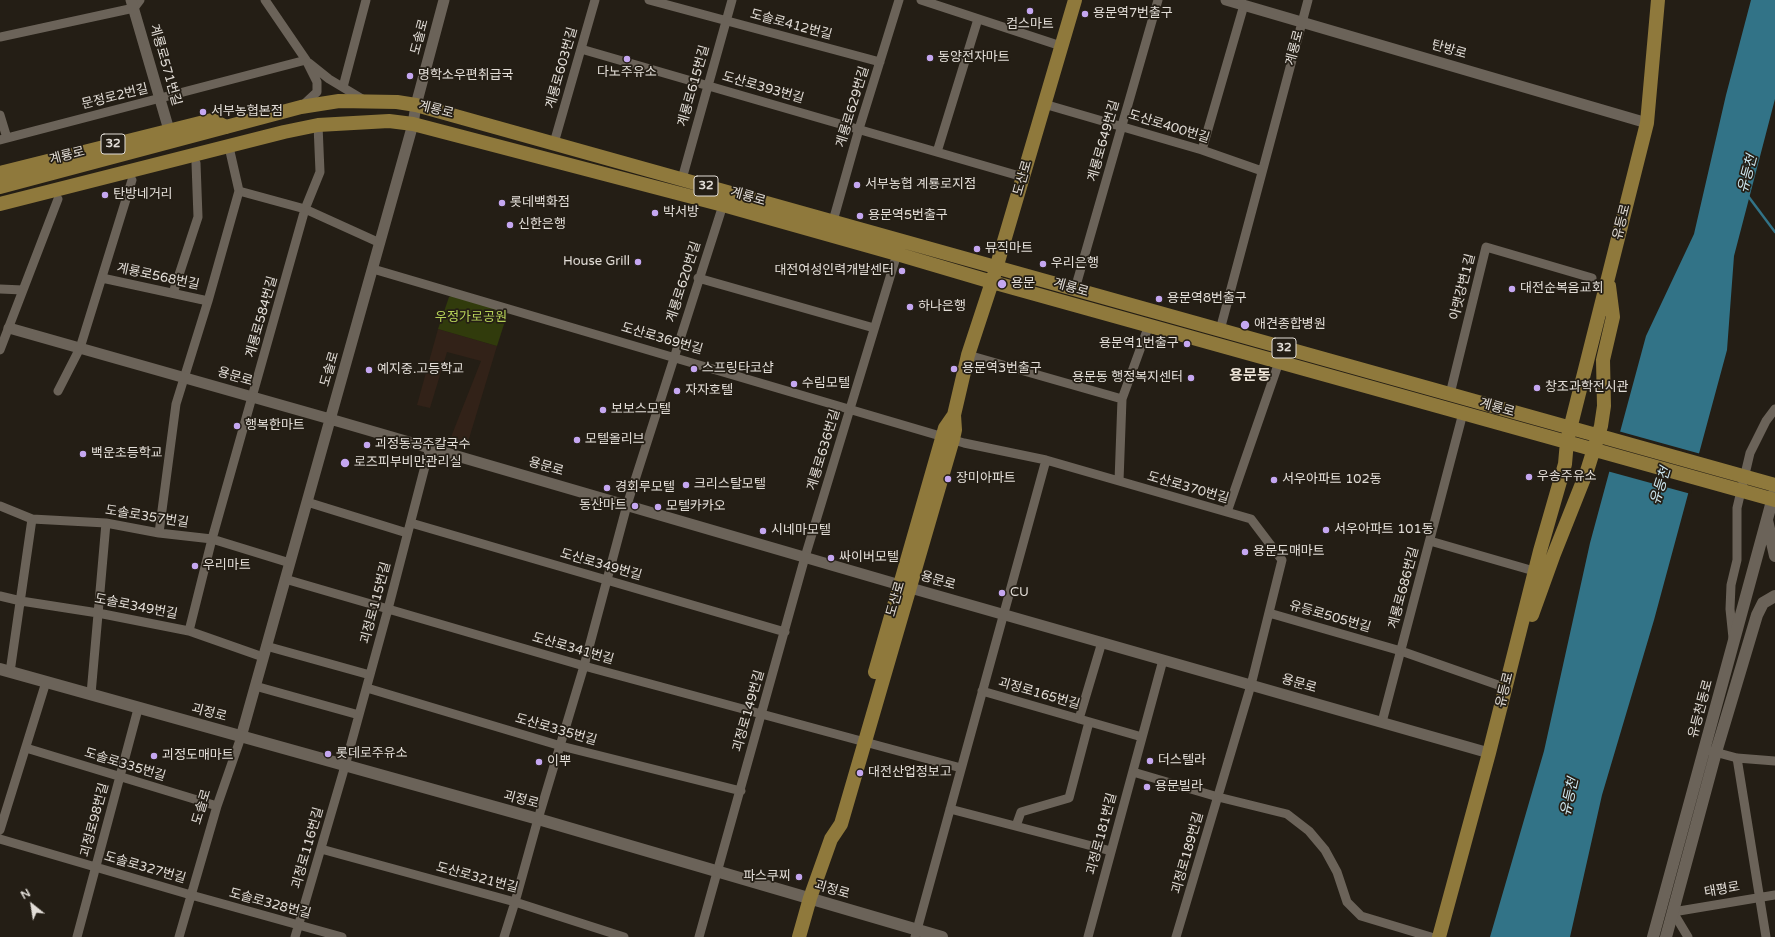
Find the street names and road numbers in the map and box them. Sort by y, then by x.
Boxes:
street label: 도솔로412번길 [748,7,834,43]
street label: 도솔로 [408,18,432,56]
street label: 계룡로571번길 [146,22,184,108]
street label: 계룡로603번길 [543,25,581,111]
street label: 계룡로 [1283,29,1307,67]
street label: 탄방로 [1430,38,1468,62]
street label: 계룡로615번길 [675,43,713,129]
street label: 계룡로629번길 [833,64,873,150]
street label: 도산로393번길 [720,69,806,107]
street label: 문정로2번길 [80,81,150,113]
street label: 계룡로 [417,98,455,122]
street label: 계룡로649번길 [1085,98,1123,184]
street label: 도산로400번길 [1126,107,1212,147]
road number: 32 [101,134,125,154]
street label: 계룡로 [48,144,86,168]
street label: 도산로 [1011,159,1035,197]
road number: 32 [694,176,718,196]
street label: 계룡로 [729,185,767,209]
street label: 유등로 [1610,203,1634,241]
street label: 계룡로620번길 [664,240,704,324]
street label: 아랫강변1길 [1447,252,1479,322]
street label: 계룡로568번길 [115,261,201,293]
street label: 계룡로584번길 [243,274,281,360]
street label: 계룡로 [1052,276,1090,300]
street label: 도산로369번길 [619,320,705,358]
road number: 32 [1272,338,1296,358]
street label: 도솔로 [318,350,342,388]
street label: 용문로 [216,365,254,389]
street label: 계룡로 [1478,396,1516,420]
street label: 계룡로636번길 [804,407,844,493]
street label: 용문로 [527,455,565,479]
street label: 도산로370번길 [1145,469,1231,507]
street label: 도솔로357번길 [104,503,190,531]
street label: 계룡로686번길 [1386,545,1422,631]
street label: 도산로349번길 [558,546,644,584]
street label: 괴정로115번길 [358,560,394,646]
street label: 용문로 [919,569,957,593]
street label: 도산로 [884,580,908,618]
street label: 도솔로349번길 [93,591,179,623]
street label: 유등로505번길 [1287,598,1373,636]
street label: 도산로341번길 [530,630,616,668]
street label: 괴정로149번길 [730,668,768,754]
street label: 유등로 [1493,671,1517,709]
street label: 용문로 [1280,672,1318,696]
street label: 괴정로165번길 [996,675,1082,713]
street label: 유등천동로 [1686,678,1716,740]
street label: 괴정로 [190,701,228,725]
street label: 도산로335번길 [513,711,599,749]
street label: 도솔로335번길 [82,745,168,785]
street label: 괴정로98번길 [78,781,112,859]
street label: 도솔로 [189,788,215,826]
street label: 괴정로 [502,788,540,812]
street label: 괴정로181번길 [1084,791,1120,877]
street label: 괴정로116번길 [289,805,327,891]
street label: 괴정로189번길 [1169,810,1207,896]
street label: 도솔로327번길 [102,849,188,887]
street label: 도산로321번길 [434,860,520,896]
street label: 괴정로 [813,878,851,902]
street label: 태평로 [1703,879,1741,901]
street label: 도솔로328번길 [227,886,313,922]

